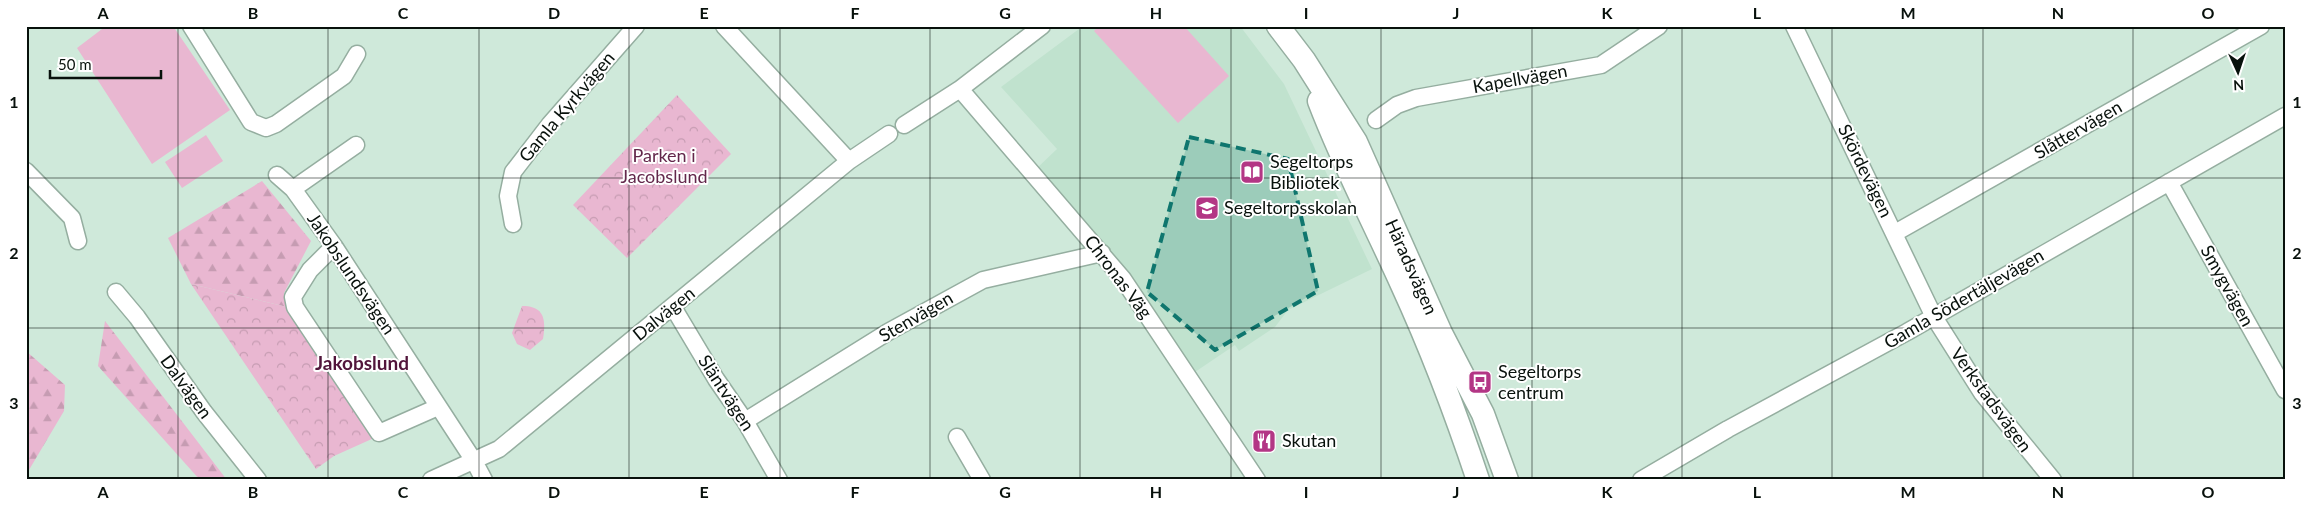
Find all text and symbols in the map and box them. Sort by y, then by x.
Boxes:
text: A [96,3,109,22]
text: B [248,3,258,22]
text: C [398,3,409,22]
text: D [548,3,560,22]
text: E [699,3,709,22]
text: F [850,3,860,22]
text: G [999,3,1011,22]
text: H [1150,3,1162,22]
text: I [1304,3,1308,22]
text: J [1453,3,1459,22]
text: K [1602,3,1614,22]
text: L [1753,3,1762,22]
text: M [1900,3,1916,22]
text: N [2052,3,2064,22]
text: O [2202,3,2215,22]
street label: Gamla Kyrkvägen [514,47,619,166]
scale bar [50,48,161,80]
north arrow [2214,48,2264,98]
text: 50 m [58,55,92,73]
street label: Kapellvägen [1471,59,1569,97]
text: N [2233,77,2245,94]
text: 1 [9,92,19,111]
text: 1 [2292,92,2302,111]
street label: Slåttervägen [2030,95,2125,163]
street label: Skördevägen [1834,120,1898,221]
park label: Parken i Jacobslund [620,144,708,187]
place label: Segeltorps Bibliotek [1270,150,1353,193]
library icon: Segeltorps Bibliotek [1239,159,1265,185]
school or university icon: Segeltorpsskolan [1194,195,1220,221]
place label: Segeltorpsskolan [1224,196,1357,218]
street label: Jakobslundsvägen [303,209,401,338]
street label: Häradsvägen [1381,215,1443,318]
street label: Chronas Väg [1080,230,1157,322]
street label: Smygvägen [2197,241,2259,330]
text: 2 [9,243,19,262]
street label: Gamla Södertäljevägen [1880,243,2047,353]
text: 2 [2292,243,2302,262]
street label: Dalvägen [628,282,699,345]
street label: Stenvägen [875,286,956,346]
street label: Verkstadsvägen [1947,343,2037,456]
street label: Dalvägen [156,350,217,423]
street label: Släntvägen [694,350,759,435]
district label: Jakobslund [315,351,409,374]
place label: Segeltorps centrum [1498,360,1581,403]
bus stop icon: Segeltorps centrum [1467,369,1493,395]
text: 3 [9,393,19,412]
text: 3 [2292,393,2302,412]
restaurant icon: Skutan [1251,428,1277,454]
place label: Skutan [1282,429,1336,451]
text: A [96,482,109,501]
text: B [248,482,258,501]
text: C [398,482,409,501]
text: D [548,482,560,501]
text: E [699,482,709,501]
text: F [850,482,860,501]
text: G [999,482,1011,501]
text: H [1150,482,1162,501]
text: I [1304,482,1308,501]
text: J [1453,482,1459,501]
text: K [1602,482,1614,501]
text: L [1753,482,1762,501]
text: M [1900,482,1916,501]
text: N [2052,482,2064,501]
text: O [2202,482,2215,501]

